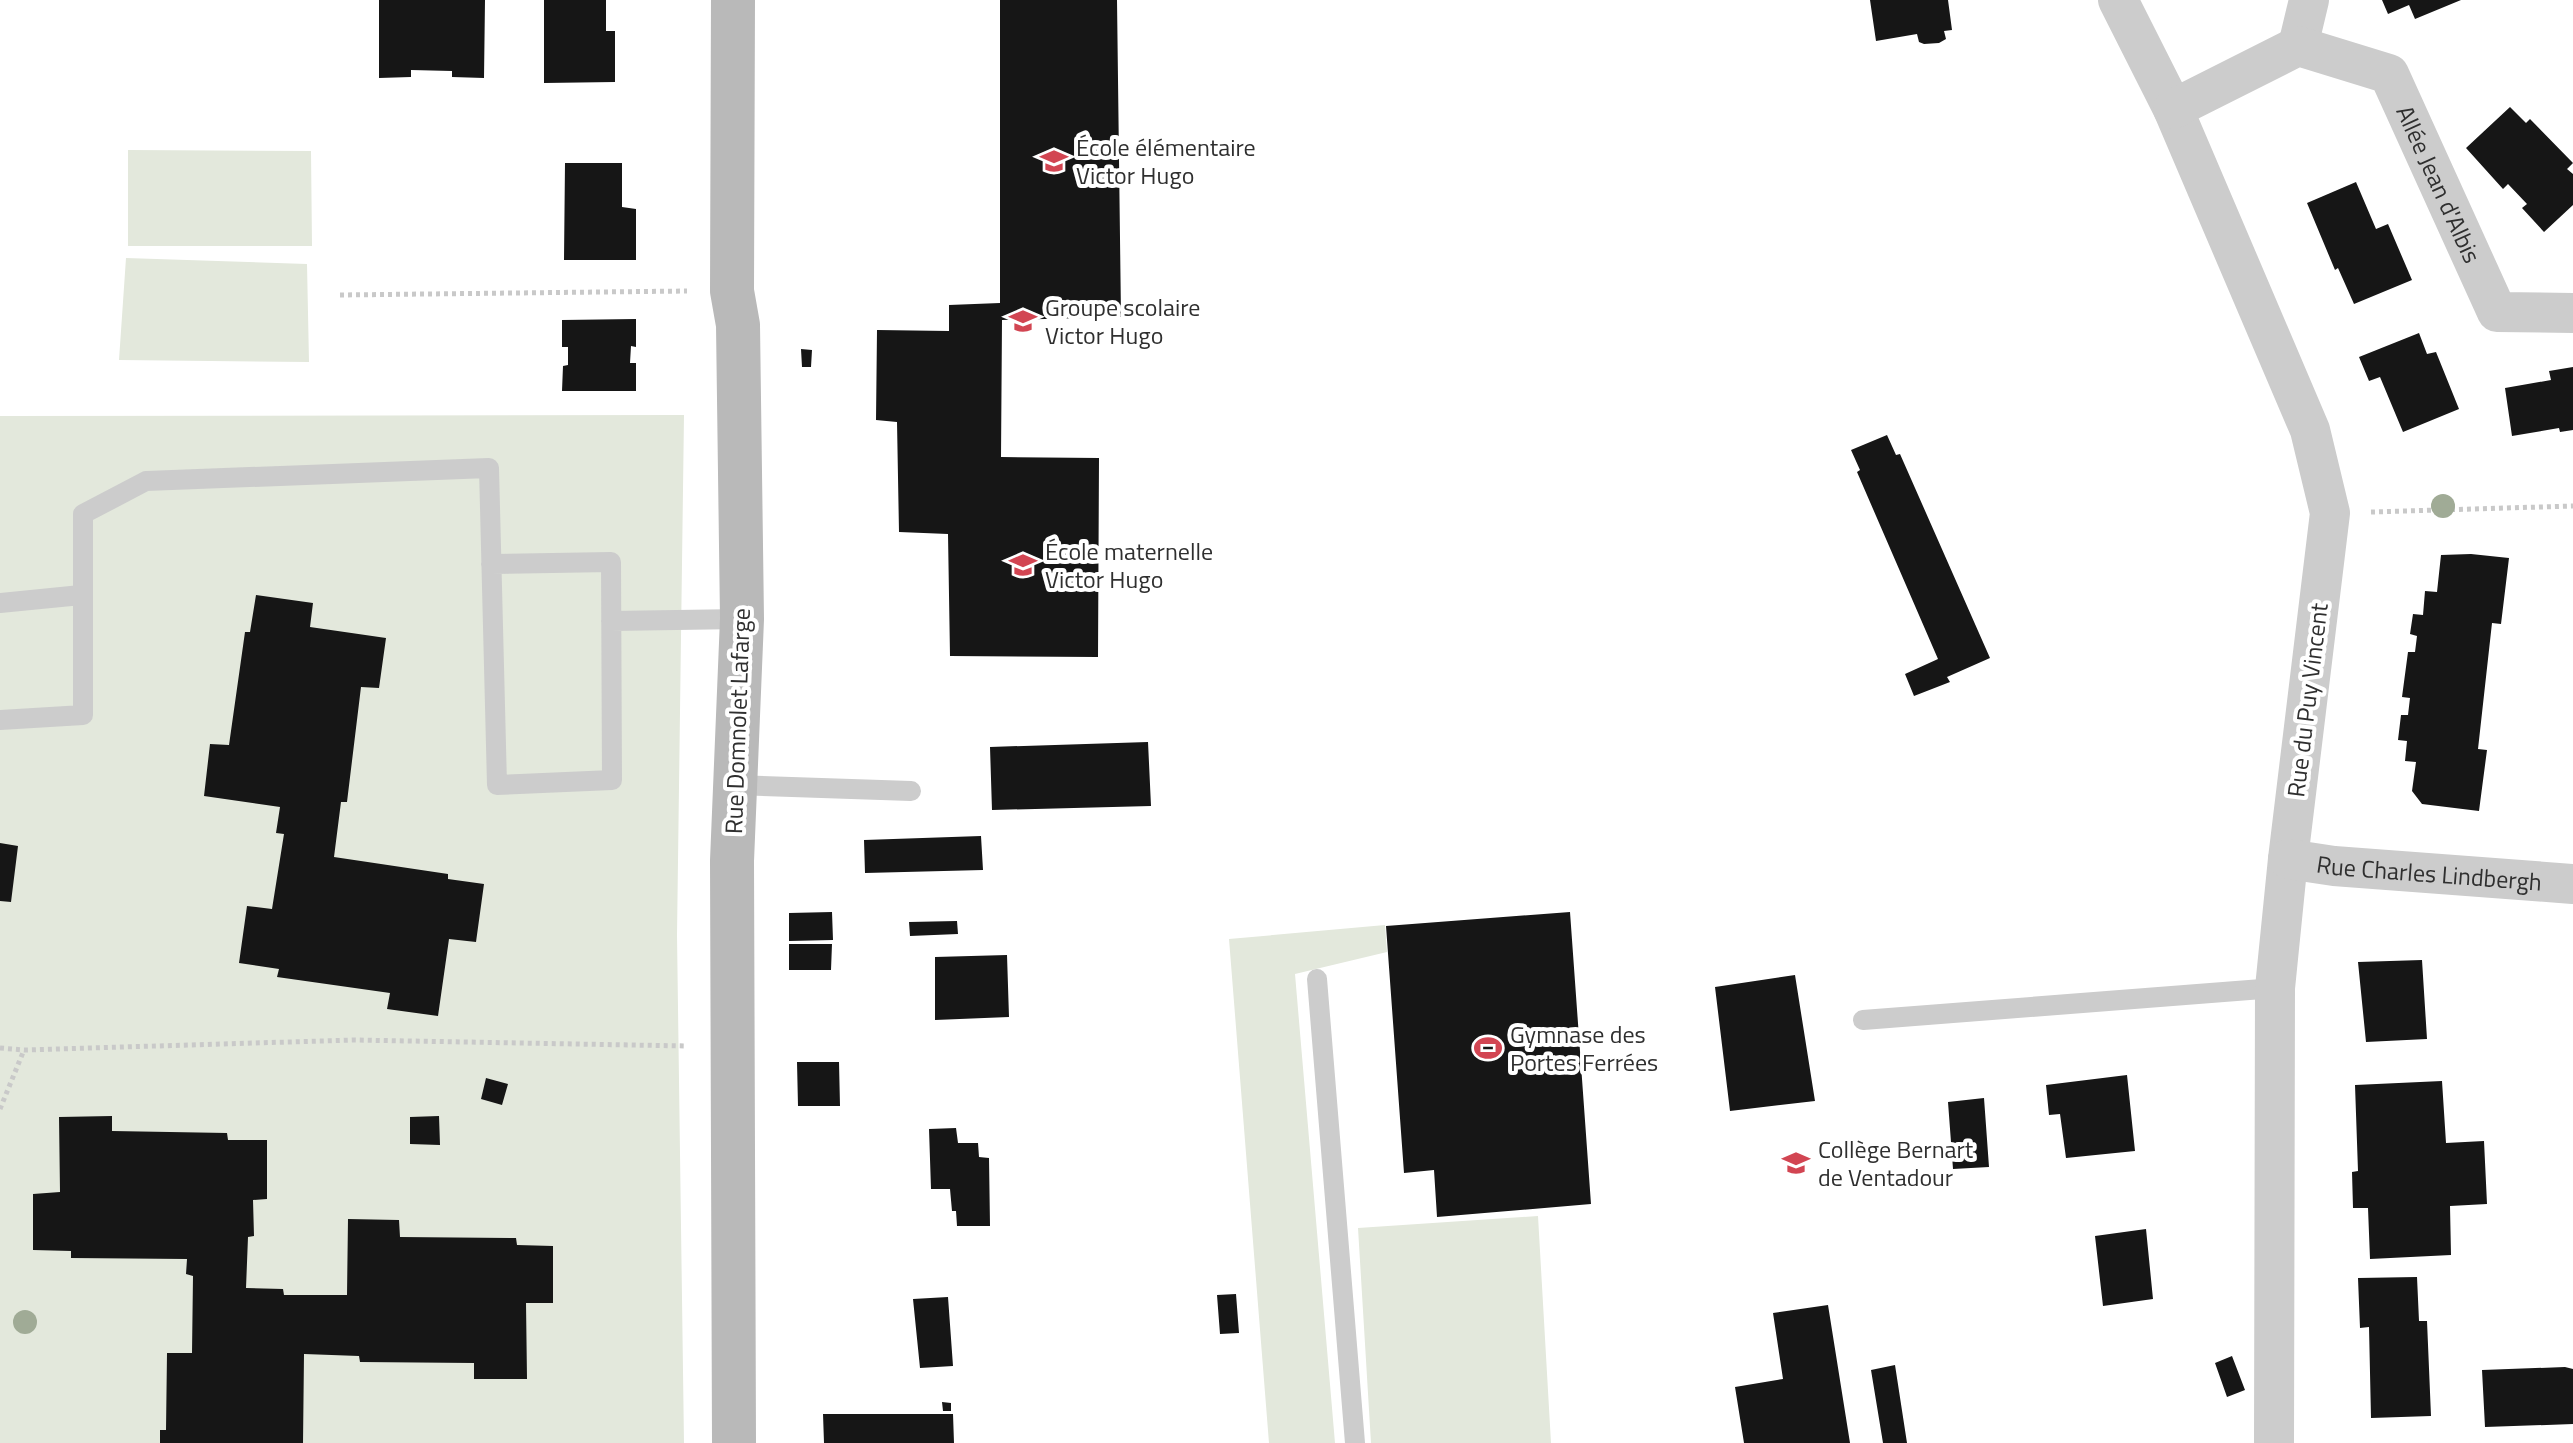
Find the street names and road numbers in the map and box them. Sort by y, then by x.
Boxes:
street label: Allée Jean d'Albis [2387,99,2490,269]
street label: Rue du Puy Vincent [2277,600,2337,799]
street label: Rue Domnolet Lafarge [715,607,759,835]
street label: Rue Charles Lindbergh [2314,846,2543,900]

